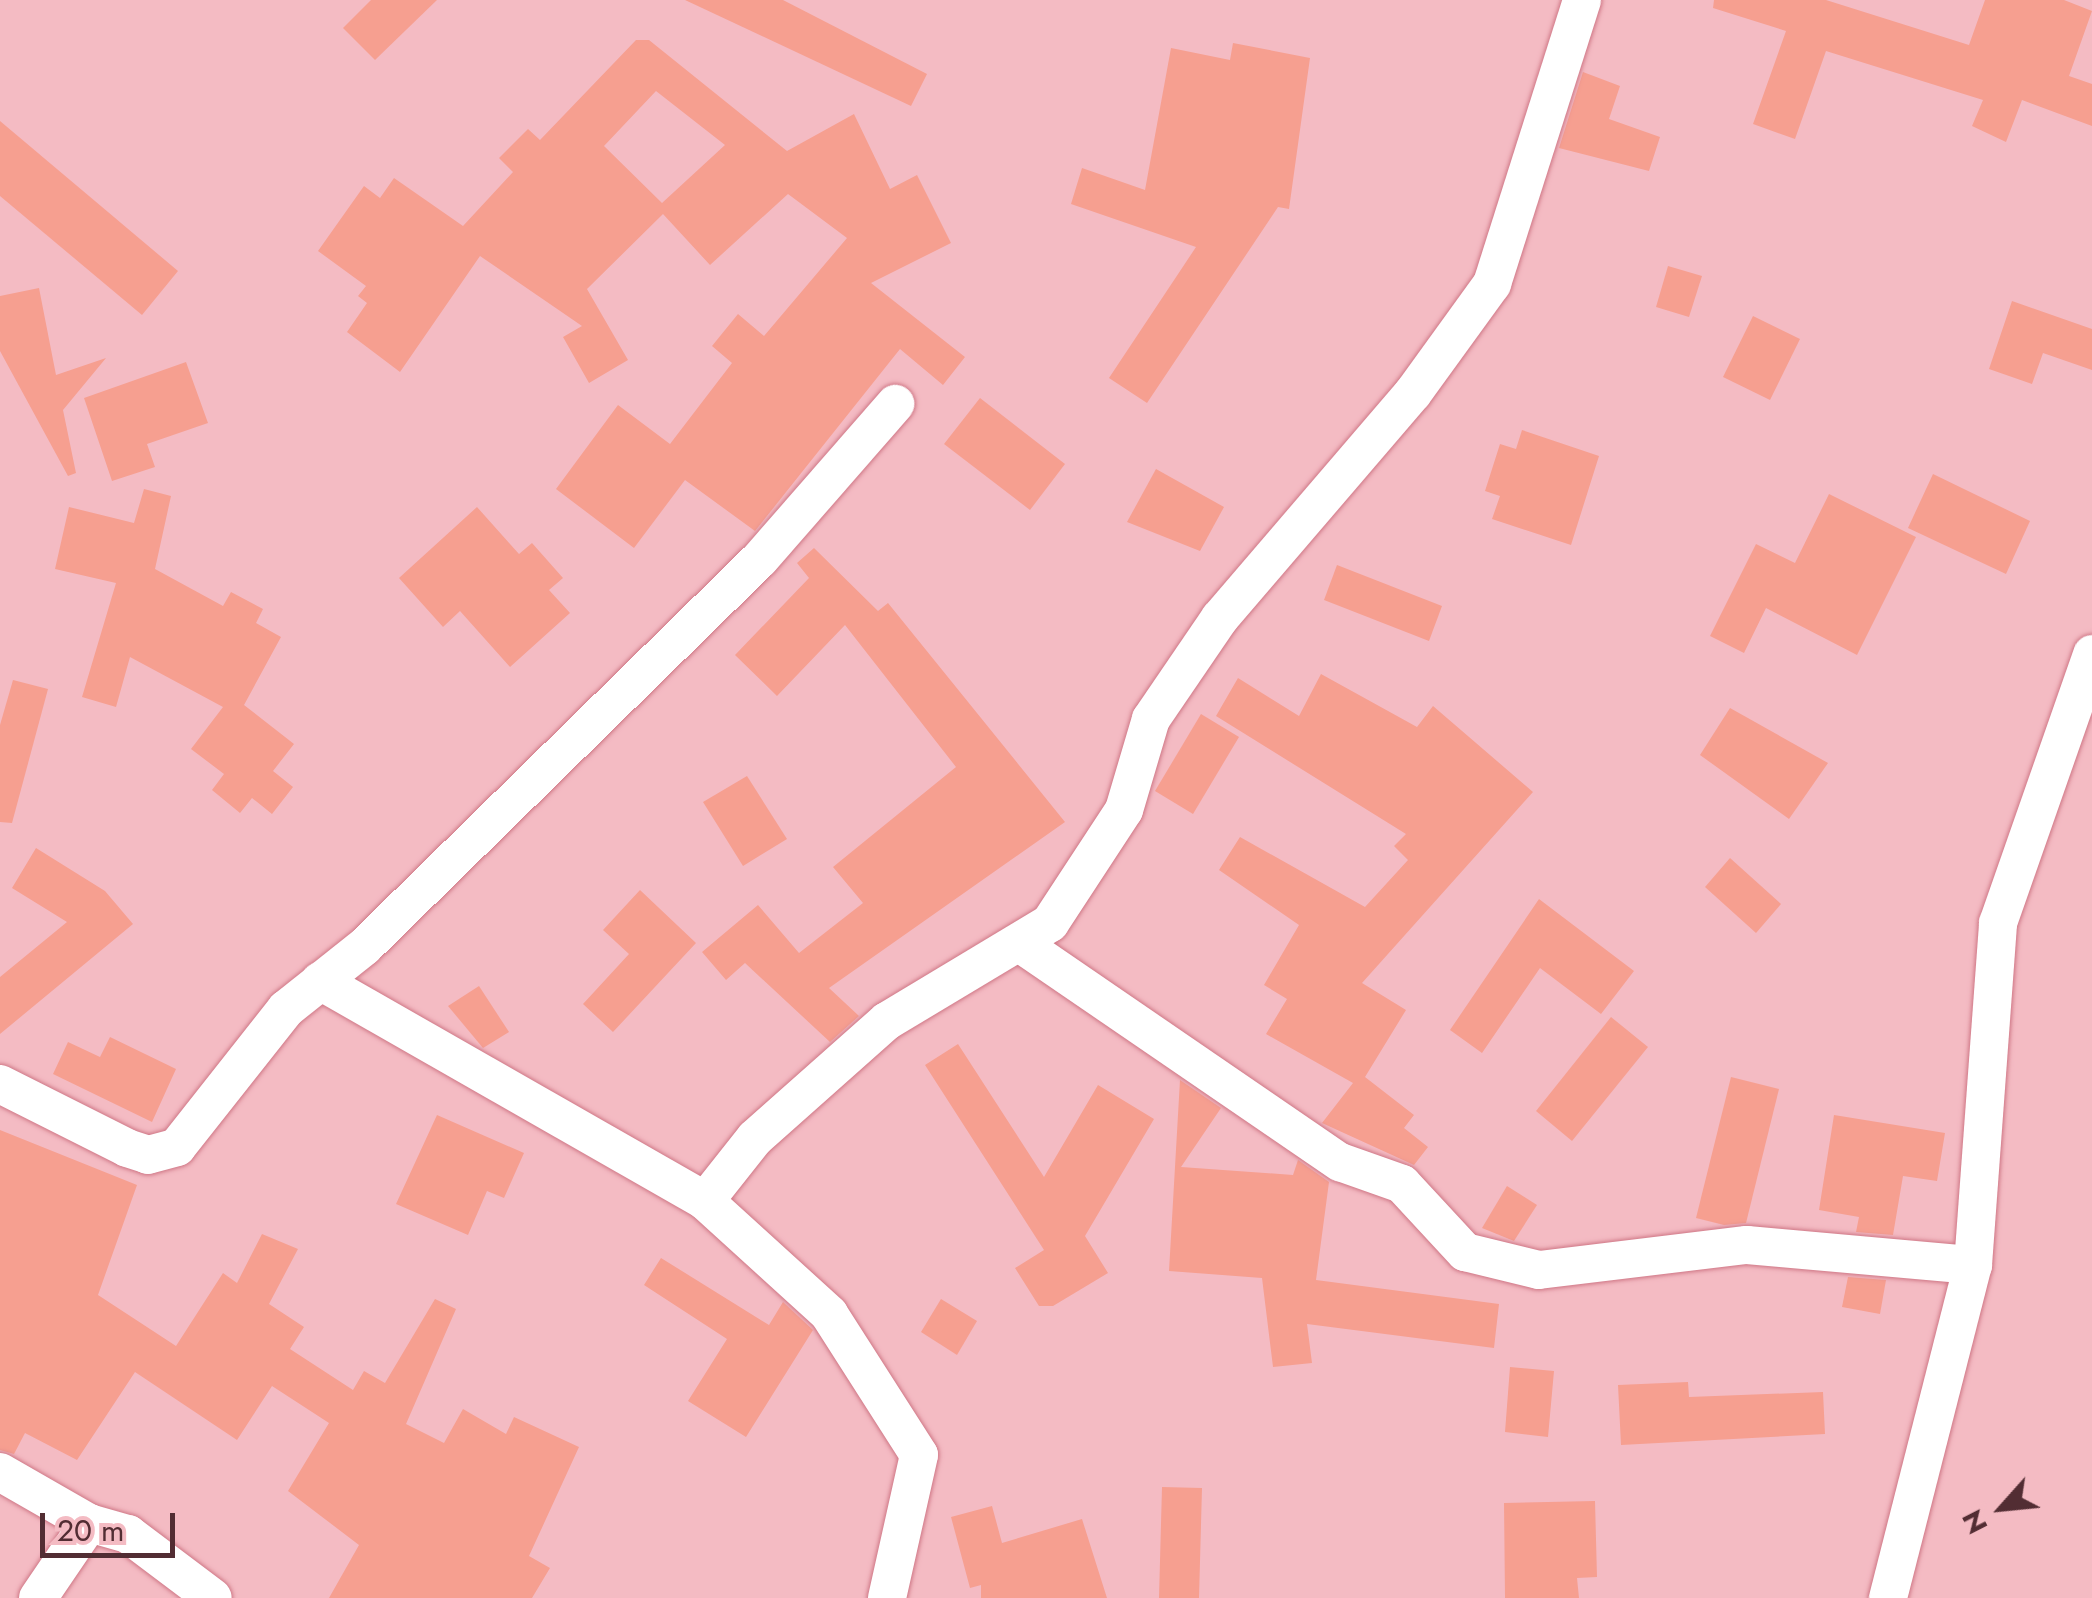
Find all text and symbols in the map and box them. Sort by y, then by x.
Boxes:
north arrow [1952,1458,2052,1558]
scale bar [45,1493,180,1555]
text: N [1952,1503,1998,1541]
text: 20 m [57,1509,124,1552]

